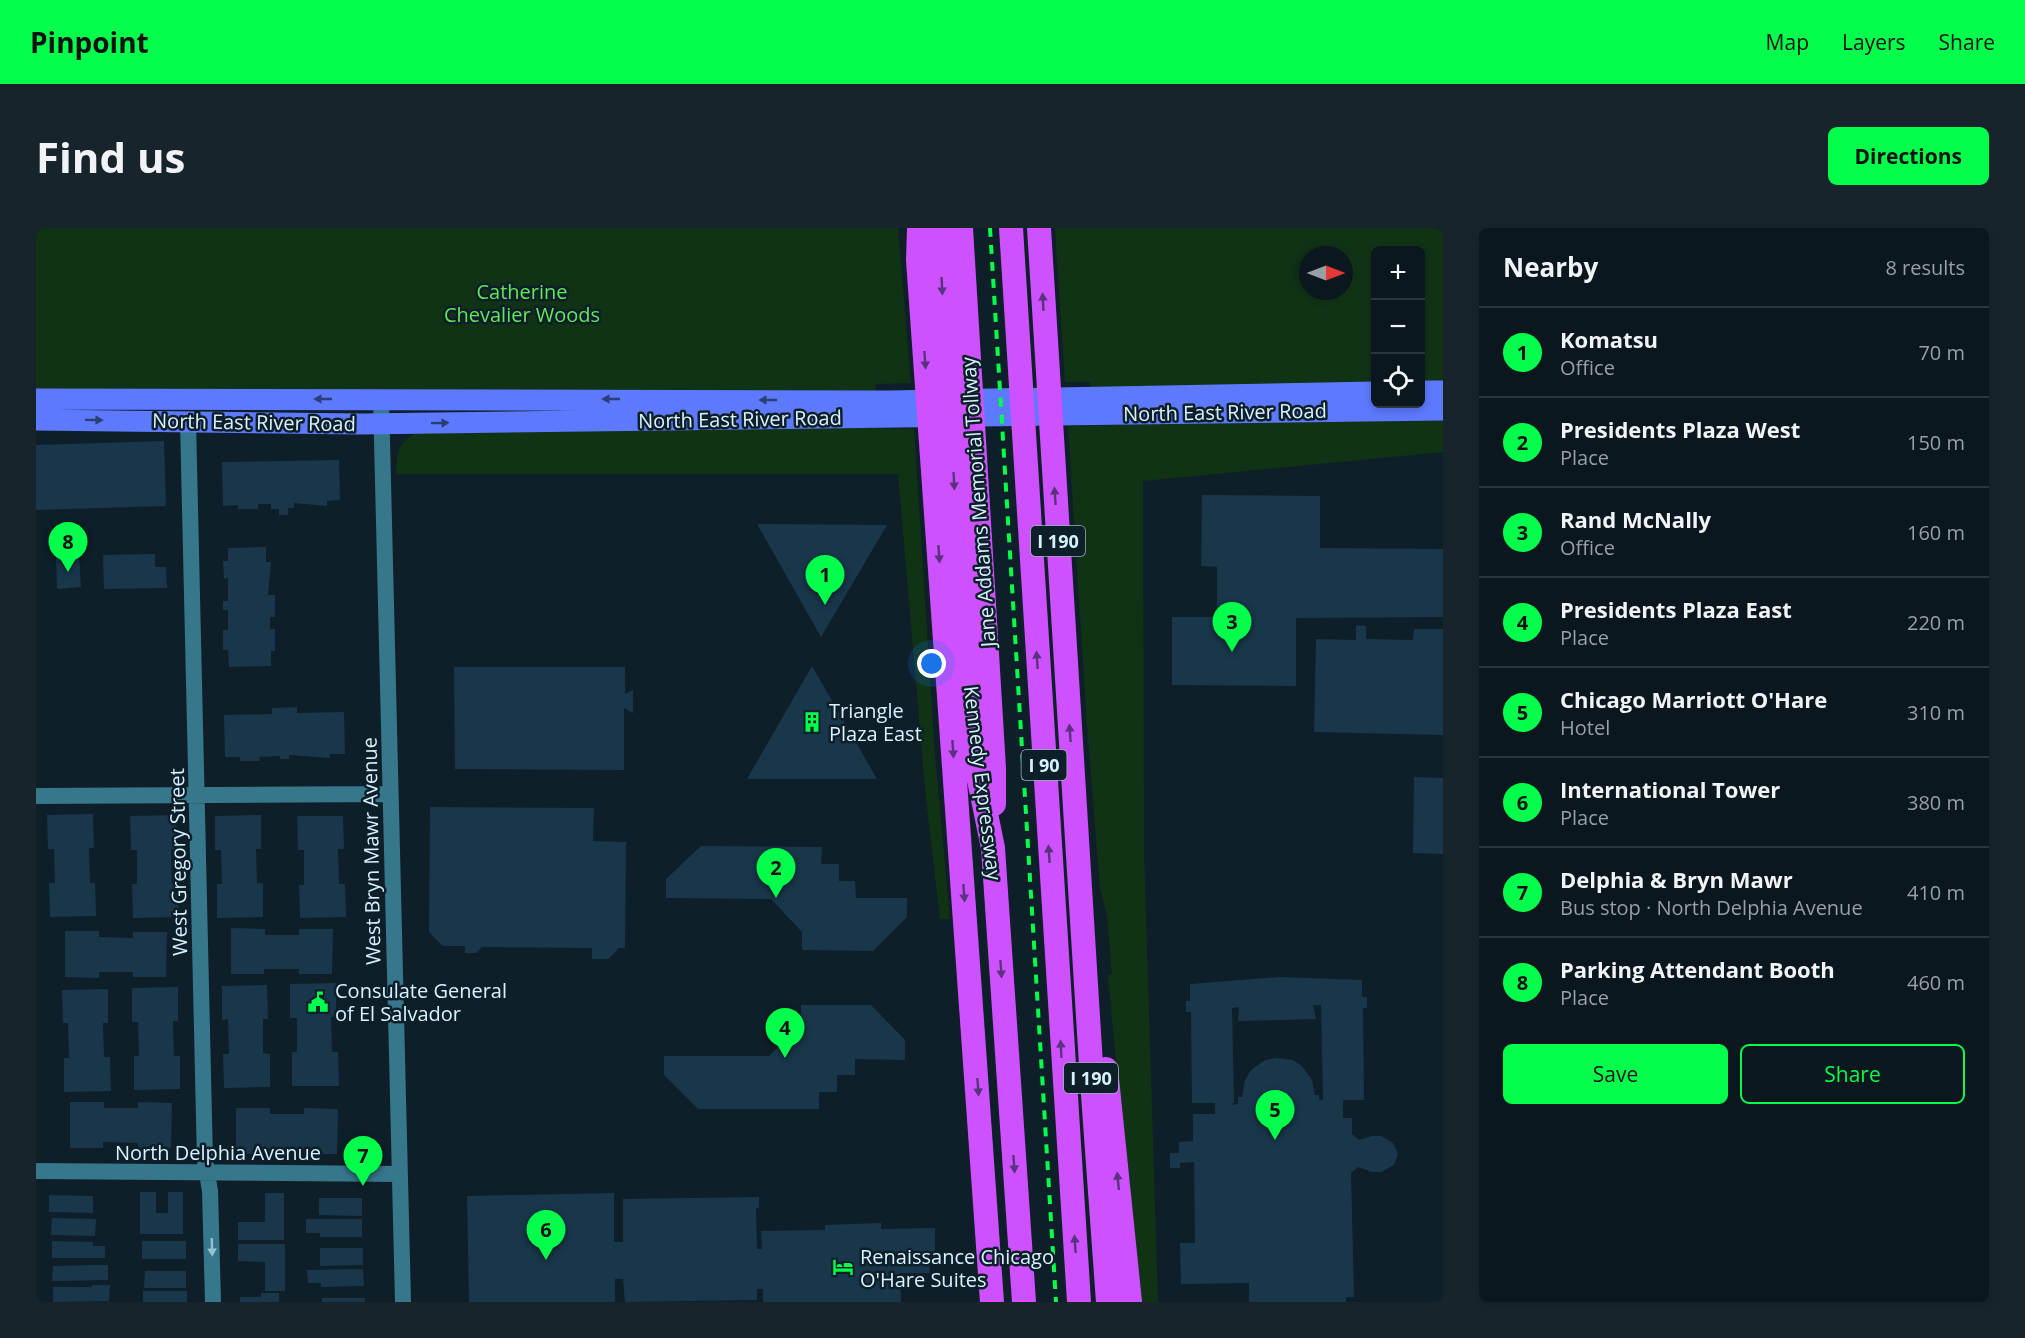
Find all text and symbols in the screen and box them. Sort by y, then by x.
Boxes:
text: Pinpoint [30,23,149,61]
text: Map [1766,28,1809,56]
text: Layers [1842,28,1906,56]
text: Share [1939,28,1995,56]
button: Directions [1828,127,1989,185]
text: Find us [36,128,185,185]
north arrow [1299,246,1353,300]
map controls [1371,246,1425,408]
button: + [1371,246,1425,300]
text: Nearby [1503,249,1598,285]
text: 8 results [1885,254,1965,281]
one-way arrow [938,277,947,296]
park label: Catherine Chevalier Woods [444,278,600,328]
one-way arrow [1038,292,1047,311]
button: − [1371,300,1425,354]
text: Komatsu [1560,324,1658,354]
text: 1 [1517,339,1528,366]
text: 70 m [1918,339,1965,366]
one-way arrow [920,350,930,369]
button: locate [1371,354,1425,408]
text: Office [1560,354,1615,381]
street label: Jane Addams Memorial Tollway [954,355,1002,650]
one-way arrow [313,394,332,404]
one-way arrow [602,394,621,404]
one-way arrow [758,395,777,405]
street label: North East River Road [1123,397,1327,427]
street label: North East River Road [638,404,842,434]
street label: North East River Road [152,407,356,437]
text: Presidents Plaza West [1560,414,1800,444]
one-way arrow [85,416,104,425]
one-way arrow [431,418,450,428]
text: 2 [1517,429,1528,456]
text: 150 m [1907,429,1965,456]
text: Place [1560,444,1609,471]
one-way arrow [949,472,959,491]
one-way arrow [1050,487,1059,506]
text: Rand McNally [1560,504,1711,534]
text: 3 [1517,519,1528,546]
text: 160 m [1907,519,1965,546]
pin: 8 [48,522,87,572]
road number: I 190 [1031,526,1085,556]
text: Office [1560,534,1615,561]
one-way arrow [934,545,943,564]
pin: 1 [806,556,844,605]
text: Presidents Plaza East [1560,594,1792,624]
pin: 3 [1212,602,1252,652]
text: 4 [1517,609,1528,636]
text: 220 m [1907,609,1965,636]
text: Place [1560,624,1609,651]
your location [917,649,946,678]
one-way arrow [1033,650,1042,669]
street label: Kennedy Expressway [958,684,1008,883]
text: Chicago Marriott O'Hare [1560,684,1827,714]
place label: Triangle Plaza East [829,697,922,747]
text: 5 [1517,699,1528,726]
text: 310 m [1907,699,1965,726]
building icon: Triangle Plaza East [800,710,824,734]
text: Hotel [1560,714,1610,741]
one-way arrow [1066,723,1075,742]
street label: West Bryn Mawr Avenue [356,737,386,965]
one-way arrow [948,739,958,758]
road number: I 90 [1022,750,1066,780]
street label: West Gregory Street [163,768,193,956]
text: International Tower [1560,774,1780,804]
text: 6 [1517,789,1528,816]
text: 380 m [1907,789,1965,816]
text: Place [1560,804,1609,831]
one-way arrow [1045,845,1054,864]
pin: 2 [756,848,796,898]
text: Delphia & Bryn Mawr [1560,864,1793,894]
text: 7 [1517,879,1528,906]
text: 410 m [1907,879,1965,906]
one-way arrow [959,884,969,903]
text: Bus stop · North Delphia Avenue [1560,894,1863,921]
text: Parking Attendant Booth [1560,954,1835,984]
one-way arrow [996,960,1006,979]
text: 8 [1517,969,1528,996]
text: 460 m [1907,969,1965,996]
place label: Consulate General of El Salvador [335,977,507,1027]
text: Place [1560,984,1609,1011]
public building icon: Consulate General of El Salvador [306,990,330,1014]
pin: 4 [766,1008,804,1058]
one-way arrow [1057,1040,1066,1059]
button: Save [1503,1044,1728,1104]
button: Share [1740,1044,1965,1104]
road number: I 190 [1064,1063,1118,1093]
one-way arrow [973,1078,983,1097]
pin: 5 [1256,1090,1294,1140]
pin: 7 [344,1136,382,1186]
street label: North Delphia Avenue [115,1139,321,1166]
one-way arrow [1010,1154,1019,1173]
one-way arrow [1113,1172,1123,1191]
pin: 6 [526,1210,566,1260]
one-way arrow [1070,1234,1079,1253]
one-way arrow [207,1237,217,1256]
place label: Renaissance Chicago O'Hare Suites [860,1243,1054,1293]
hotel icon: Renaissance Chicago O'Hare Suites [831,1255,855,1279]

